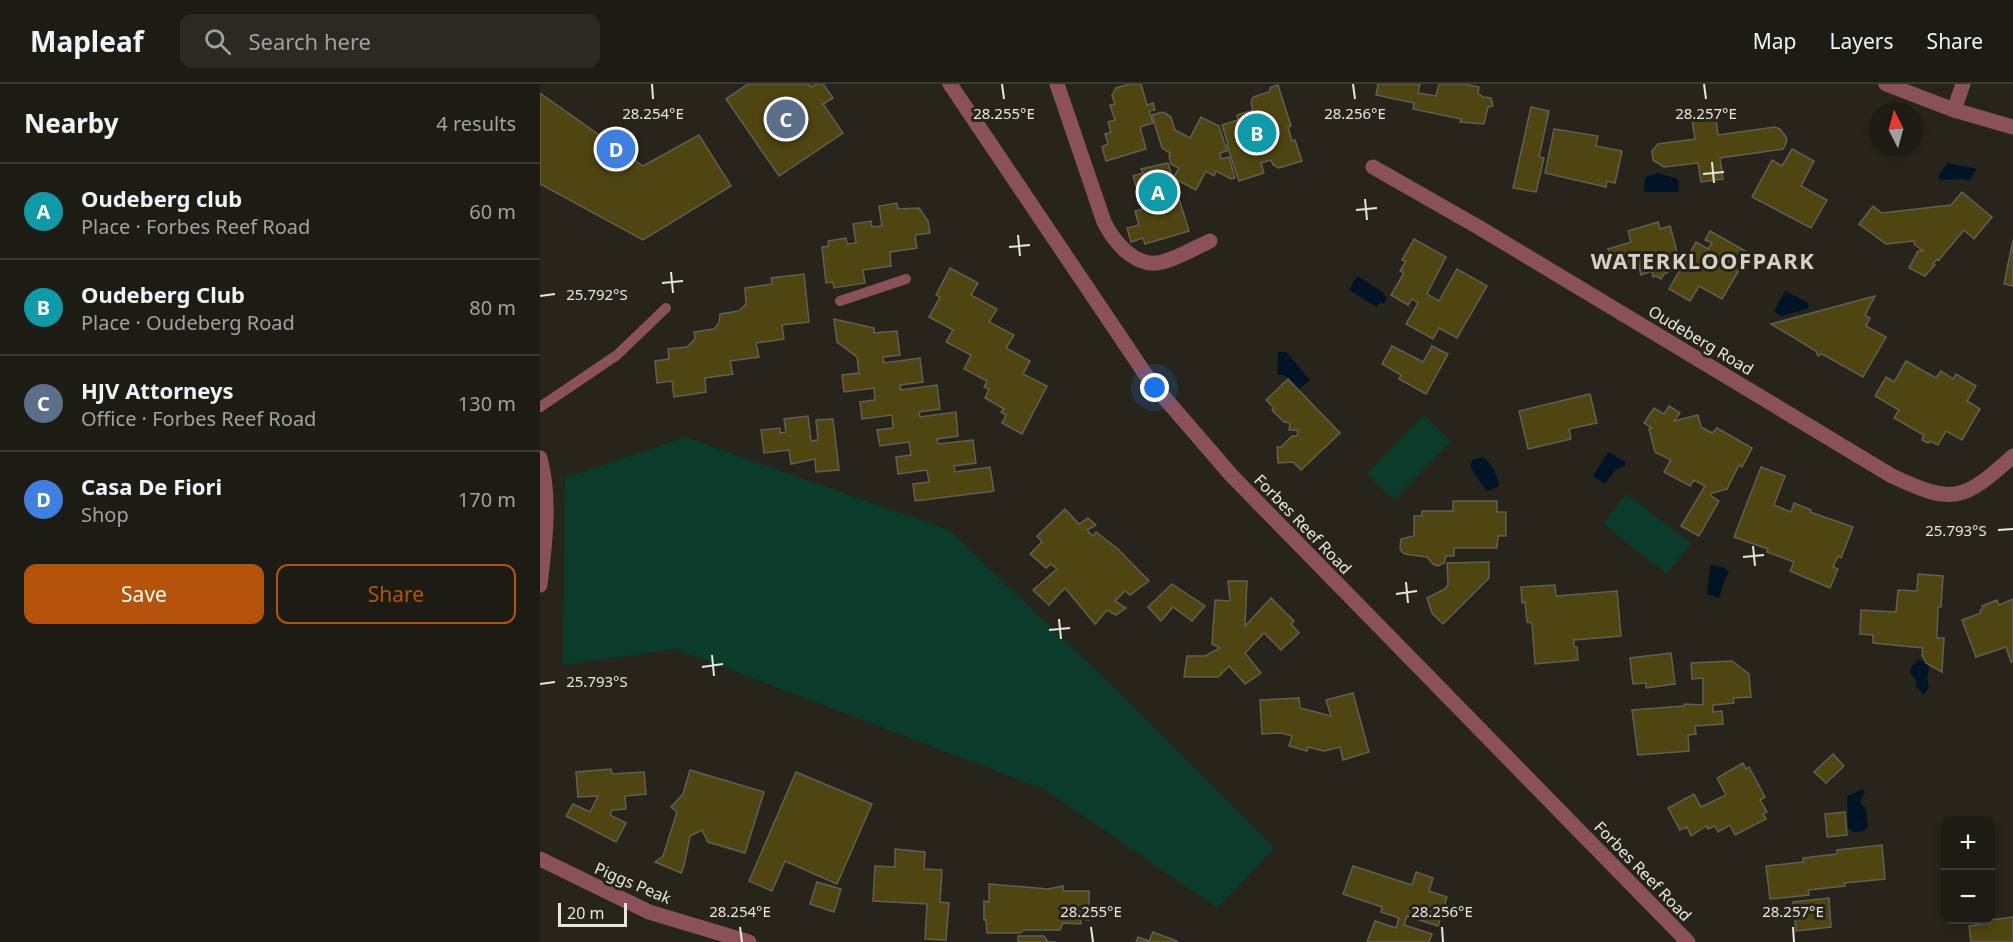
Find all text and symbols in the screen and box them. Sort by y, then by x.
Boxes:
search box [180,14,600,68]
text: Mapleaf [30,22,144,60]
icon: search [201,25,234,58]
text: Search here [249,26,371,56]
text: Map [1753,27,1797,55]
text: Layers [1830,27,1894,55]
text: Share [1927,27,1983,55]
pin: C [766,96,806,141]
north arrow [1869,102,1923,156]
text: 28.254°E [622,103,684,123]
text: 28.255°E [973,103,1035,123]
text: 28.256°E [1324,103,1386,123]
text: 28.257°E [1675,103,1737,123]
text: Nearby [24,105,119,141]
text: 4 results [436,110,516,137]
pin: B [1238,110,1276,156]
pin: D [596,126,636,172]
pin: A [1138,170,1178,214]
text: Oudeberg club [81,183,242,213]
text: A [37,198,50,225]
text: 60 m [469,198,516,225]
text: Place · Forbes Reef Road [81,213,310,240]
district label: WATERKLOOFPARK [1591,245,1815,275]
text: Oudeberg Club [81,279,245,309]
text: 25.792°S [566,284,628,304]
text: B [37,294,50,321]
text: 80 m [469,294,516,321]
street label: Oudeberg Road [1644,300,1758,380]
text: Place · Oudeberg Road [81,309,295,336]
your location [1140,373,1169,402]
text: HJV Attorneys [81,375,234,405]
text: C [37,390,50,417]
text: 130 m [458,390,516,417]
text: Office · Forbes Reef Road [81,405,316,432]
street label: Forbes Reef Road [1249,469,1357,579]
text: Casa De Fiori [81,471,222,501]
text: D [36,486,51,513]
text: 170 m [458,486,516,513]
text: Shop [81,501,129,528]
text: 25.793°S [1925,520,1987,540]
button: Save [24,564,264,624]
button: Share [276,564,516,624]
text: 25.793°S [566,671,628,691]
street label: Forbes Reef Road [1589,816,1697,926]
map controls [1941,816,1995,924]
button: + [1941,816,1995,870]
street label: Piggs Peak [591,857,675,909]
button: − [1941,870,1995,924]
scale bar [558,900,627,928]
text: 28.254°E [709,901,771,921]
text: 28.255°E [1060,901,1122,921]
text: 28.256°E [1411,901,1473,921]
text: 28.257°E [1762,901,1824,921]
text: 20 m [567,902,604,924]

